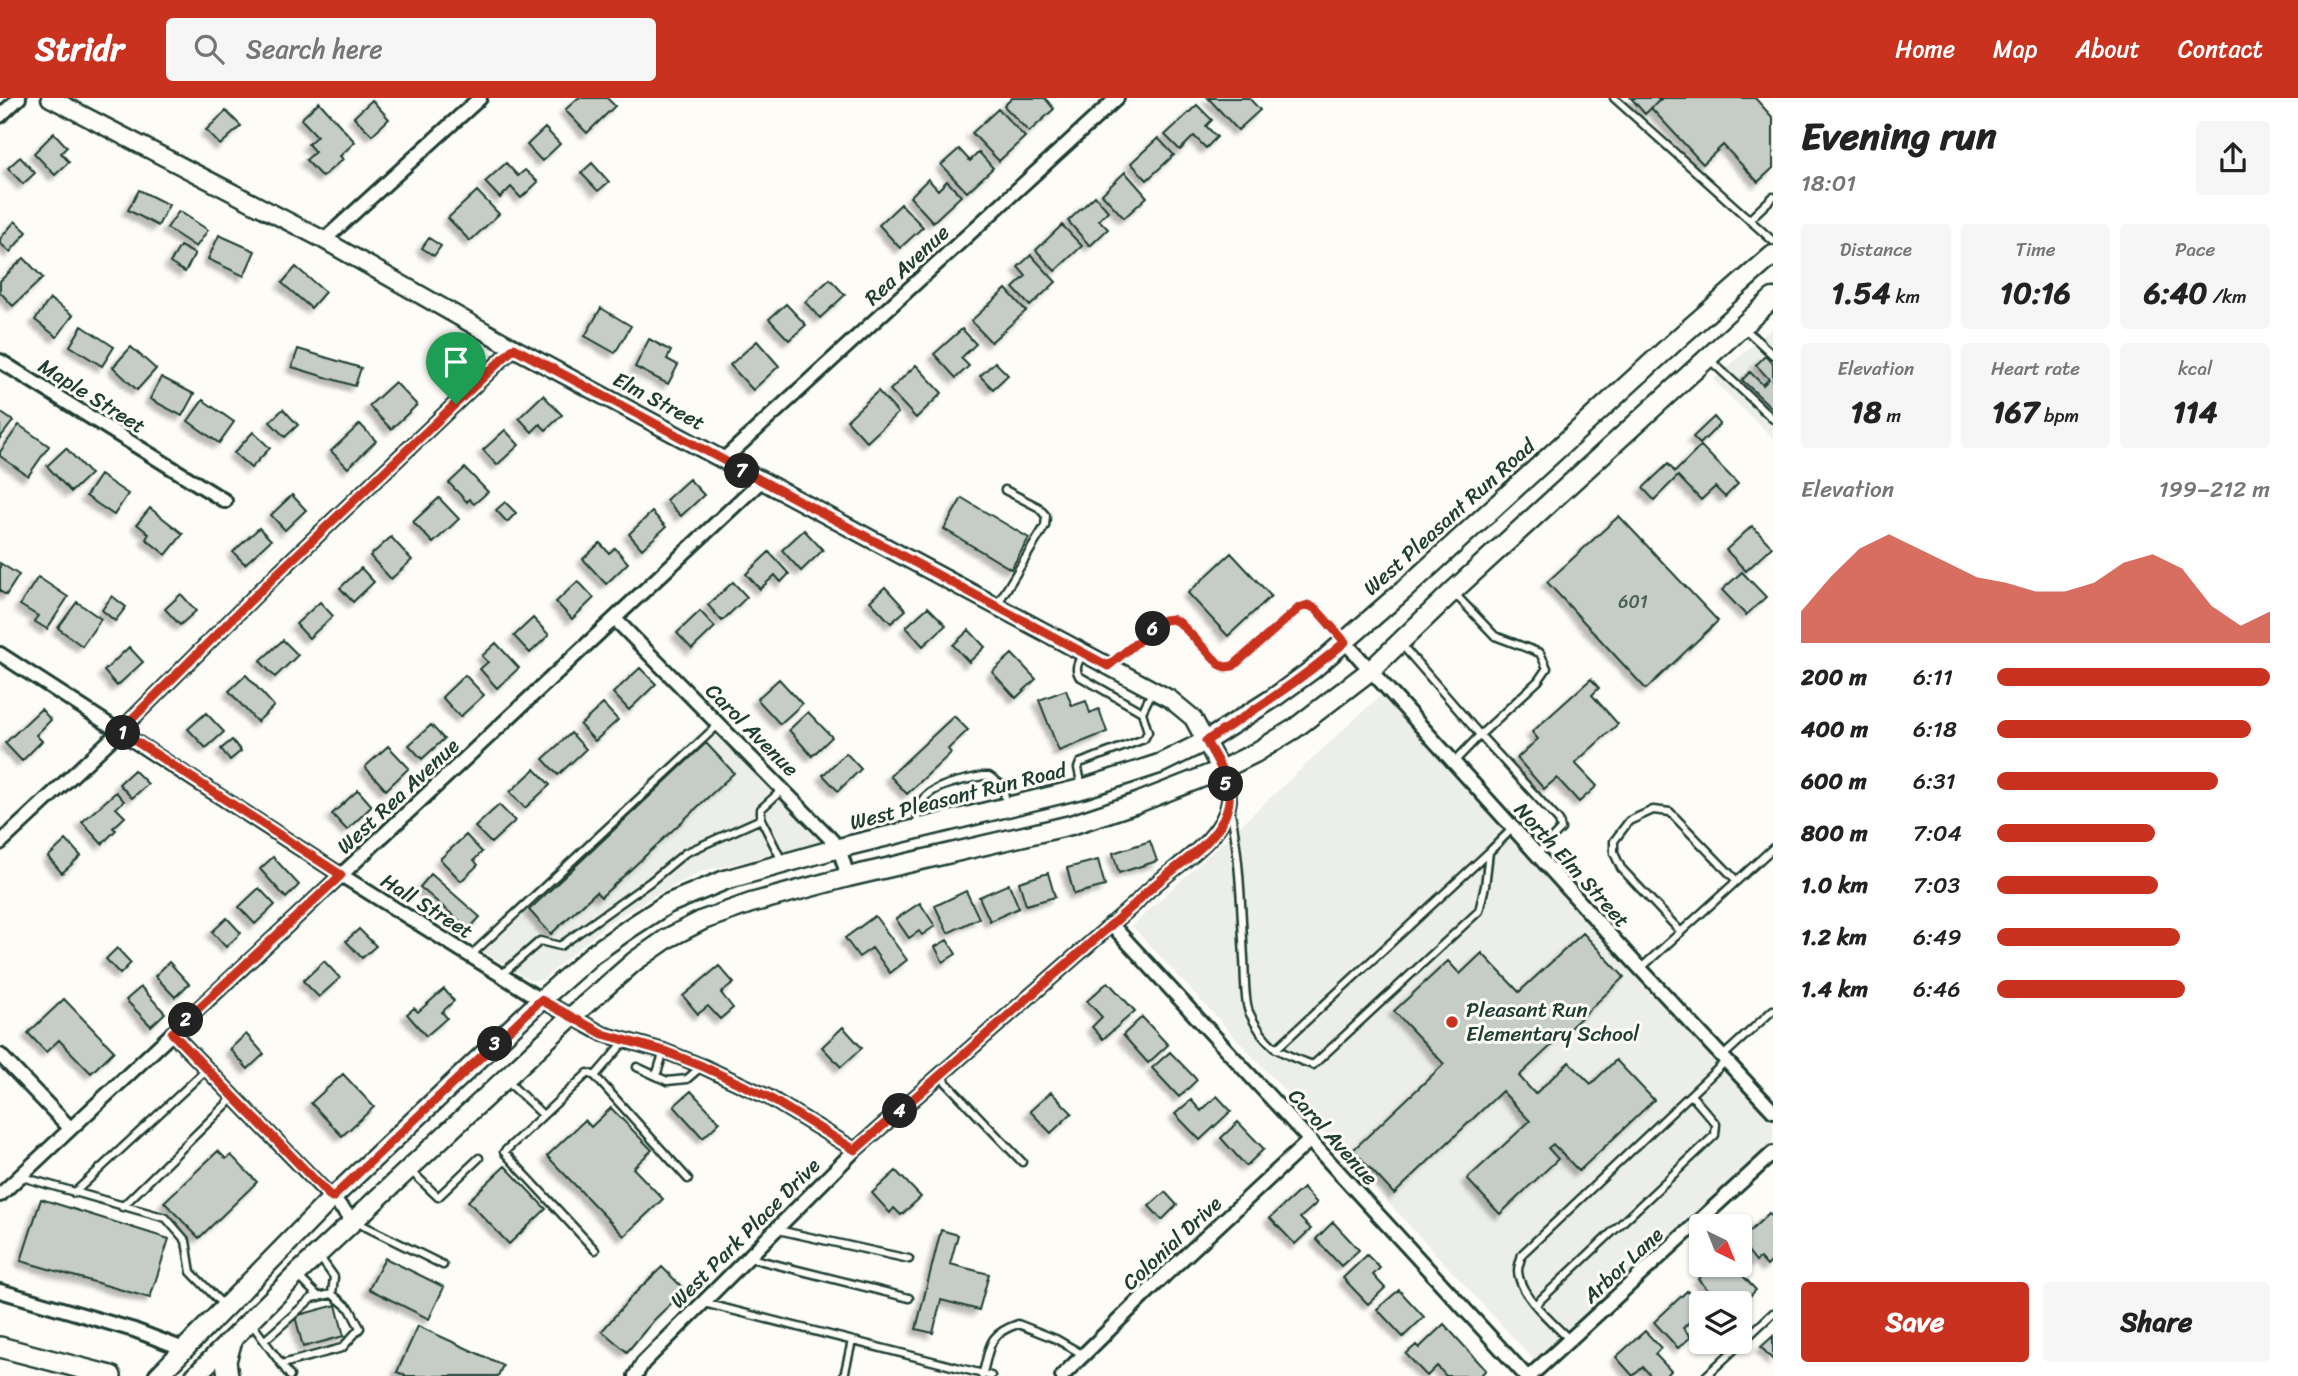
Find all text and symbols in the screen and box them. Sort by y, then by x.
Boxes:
search box [166,18,656,81]
text: Stridr [35,20,124,78]
text: Search here [246,26,383,72]
text: Home [1895,28,1955,70]
text: Map [1993,28,2037,70]
text: About [2075,28,2140,70]
text: Contact [2178,28,2263,70]
icon: search [190,30,228,68]
text: Evening run [1801,103,1997,170]
button: share [2196,121,2270,195]
text: 18:01 [1801,163,1856,204]
street label: Rea Avenue [855,215,959,315]
text: Distance [1840,233,1912,266]
text: Time [2015,233,2056,266]
text: Pace [2175,233,2215,266]
text: 1.54 [1832,266,1891,320]
text: 10:16 [2000,266,2071,320]
text: 6:40 [2144,266,2208,320]
text: km [1891,280,1920,313]
text: /km [2208,280,2247,313]
pin [426,332,486,404]
icon: arrive [437,343,475,381]
street label: Maple Street [30,348,154,444]
text: Elevation [1837,352,1914,385]
text: Heart rate [1991,352,2080,385]
text: kcal [2178,352,2212,385]
street label: Elm Street [606,361,712,441]
text: 18 [1851,385,1882,439]
text: 167 [1992,385,2039,439]
text: 114 [2173,385,2217,439]
text: m [1882,399,1901,432]
text: bpm [2039,399,2079,432]
street label: West Pleasant Run Road [1354,427,1546,605]
pin: 7 [724,454,760,488]
text: 7 [736,454,747,487]
text: Elevation [1801,469,1894,510]
text: 199–212 m [2159,469,2270,510]
house number: 601 [1618,586,1648,618]
pin: 6 [1136,612,1170,646]
text: 6 [1147,612,1158,645]
text: 200 m [1801,657,1867,698]
text: 6:11 [1913,657,1953,698]
street label: Carol Avenue [696,674,809,787]
text: 400 m [1801,709,1868,750]
text: 6:18 [1913,709,1957,750]
pin: 1 [106,716,140,750]
text: 1 [118,716,127,749]
street label: West Rea Avenue [327,728,469,864]
street label: West Pleasant Run Road [846,750,1072,841]
text: 600 m [1801,761,1867,802]
text: 6:31 [1913,761,1956,802]
pin: 5 [1208,766,1244,802]
text: 5 [1220,767,1231,800]
street label: North Elm Street [1504,793,1640,937]
text: 800 m [1801,813,1868,854]
text: 7:04 [1913,813,1962,854]
street label: Hall Street [373,862,481,950]
text: 1.0 km [1801,865,1868,906]
text: 7:03 [1913,865,1960,906]
text: 1.2 km [1801,917,1867,958]
text: 6:49 [1913,917,1962,958]
text: 1.4 km [1801,969,1868,1010]
text: 6:46 [1913,969,1960,1010]
place label: Pleasant Run Elementary School [1466,991,1640,1053]
pin: 2 [168,1002,204,1038]
text: 2 [180,1003,191,1036]
marker: Pleasant Run Elementary School [1444,1014,1460,1030]
pin: 3 [477,1026,512,1062]
text: 3 [489,1027,500,1060]
street label: Carol Avenue [1278,1079,1388,1195]
pin: 4 [883,1094,918,1128]
text: 4 [894,1094,905,1127]
street label: West Park Place Drive [660,1148,830,1318]
street label: Colonial Drive [1113,1186,1231,1300]
north arrow [1689,1214,1752,1278]
map controls [1689,1214,1752,1354]
street label: Arbor Lane [1573,1217,1673,1314]
button: Save [1801,1282,2029,1362]
button: Share [2043,1282,2270,1362]
button: layers [1689,1291,1752,1354]

